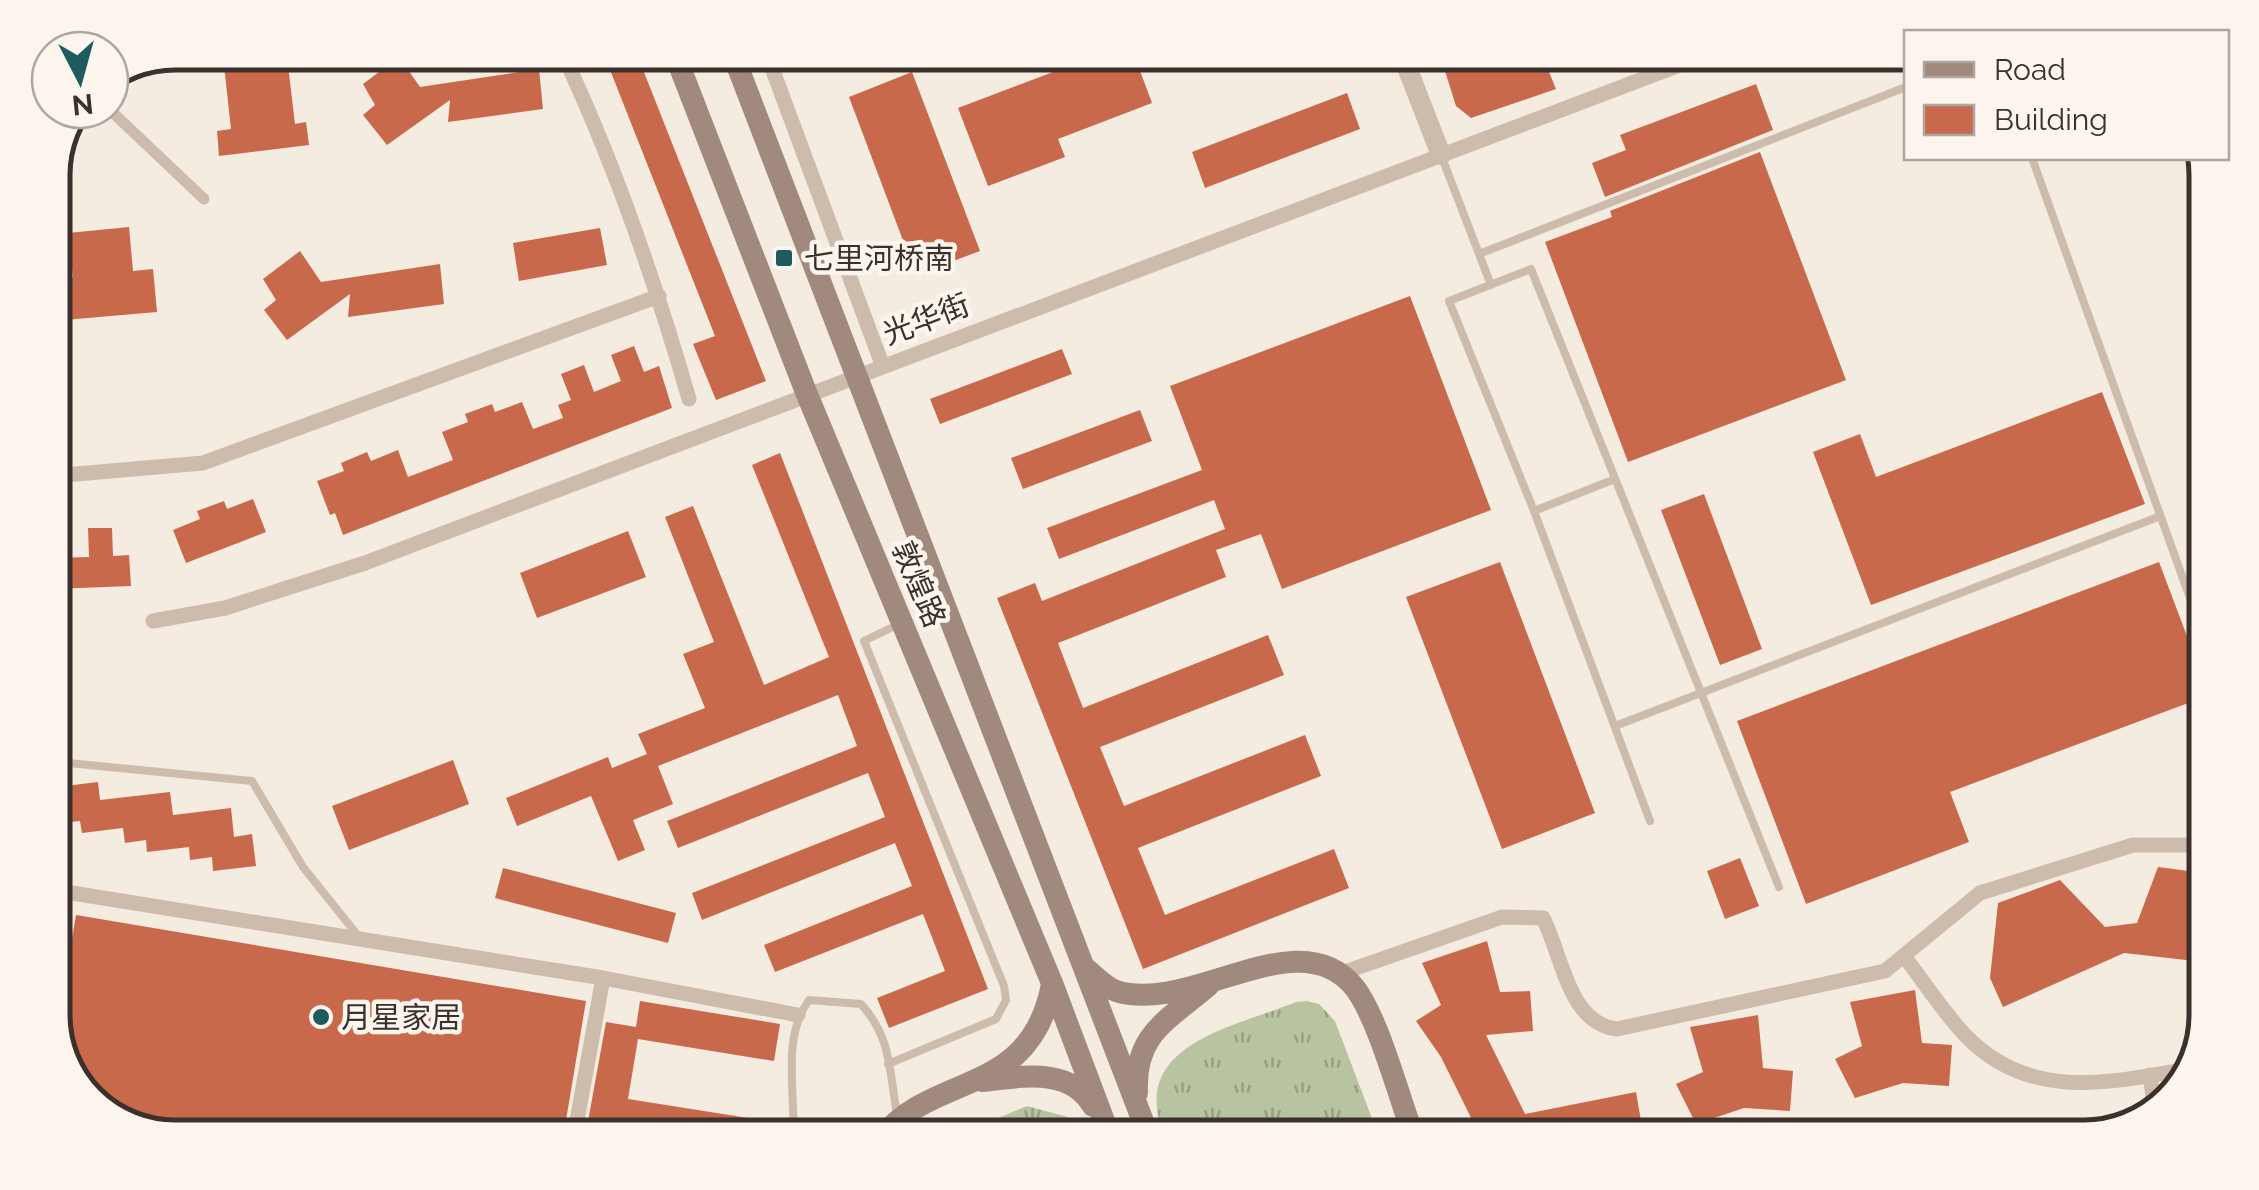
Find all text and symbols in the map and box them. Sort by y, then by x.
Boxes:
north arrow [30,30,130,130]
legend [1904,30,2229,160]
text: Road [1994,52,2066,87]
text: N [70,87,95,122]
text: Building [1994,102,2108,137]
place label: 七里河桥南 [804,241,954,276]
marker: 七里河桥南 [773,247,795,269]
street label: 光华街 [878,287,974,351]
street label: 敦煌路 [885,536,953,632]
place label: 月星家居 [341,1000,461,1035]
marker: 月星家居 [310,1006,332,1028]

